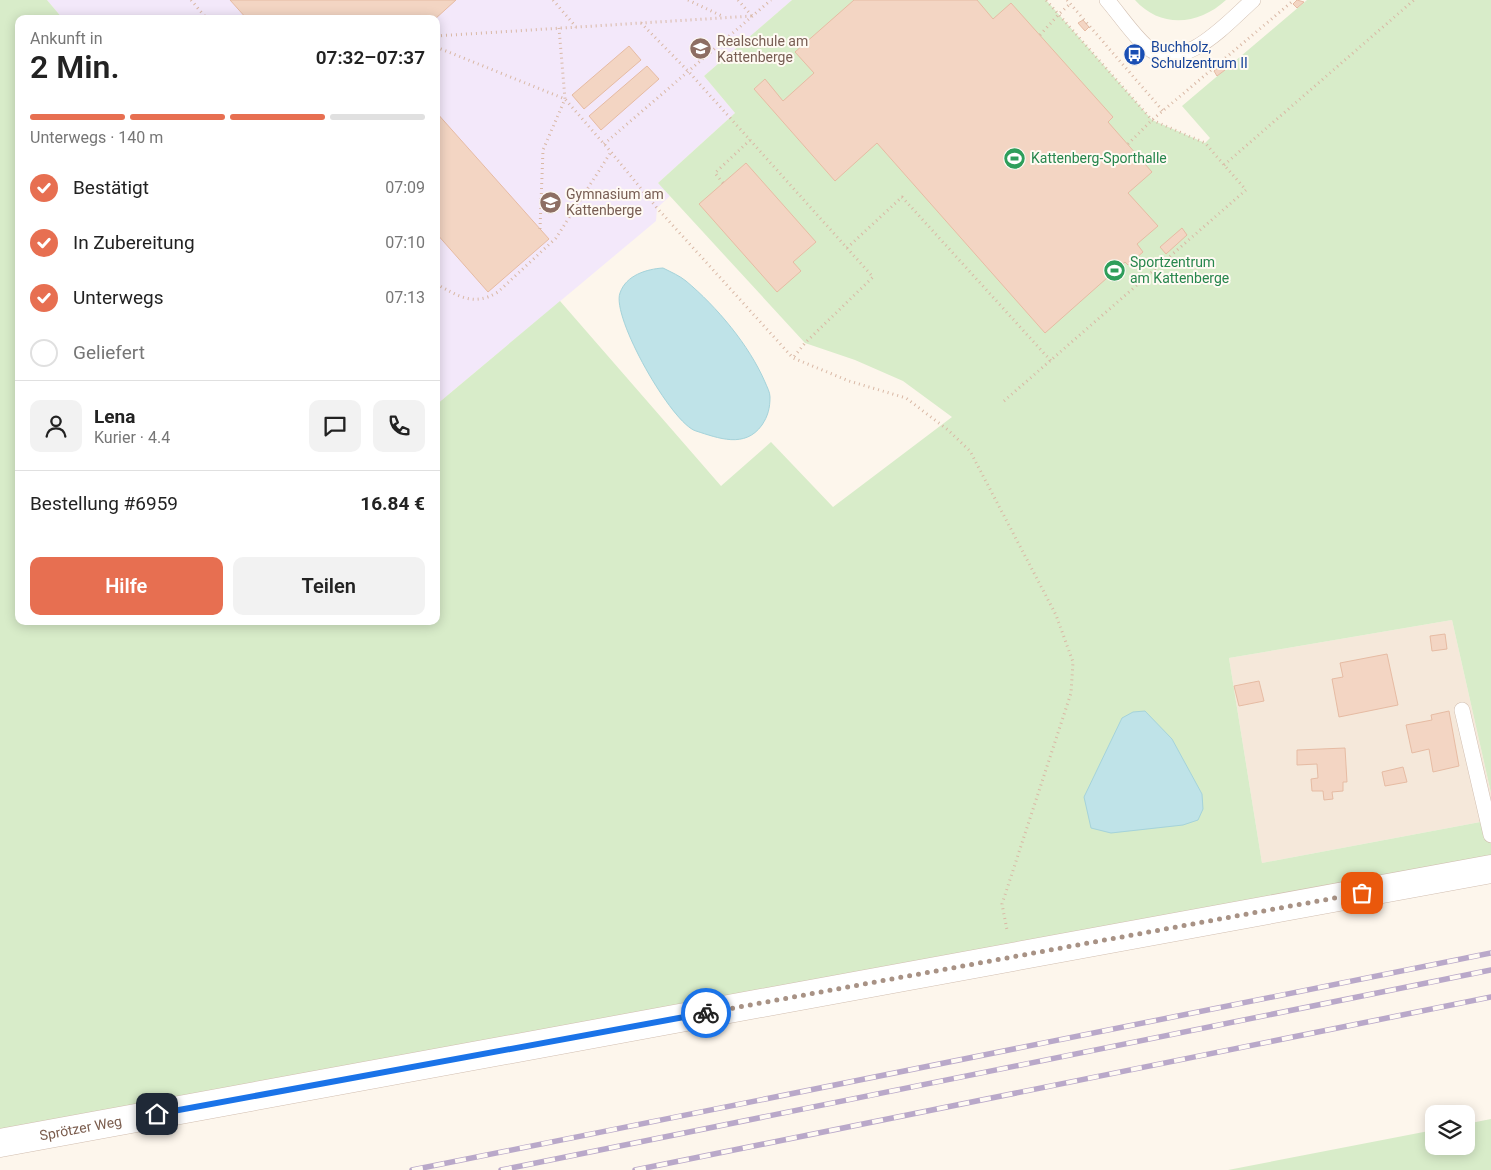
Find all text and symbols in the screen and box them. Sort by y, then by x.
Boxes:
text: Ankunft in [30,29,103,48]
place label: Realschule am Kattenberge [717,33,808,65]
school or university icon: Realschule am Kattenberge [689,37,713,61]
place label: Buchholz, Schulzentrum II [1151,39,1248,71]
bus stop icon: Buchholz, Schulzentrum II [1123,43,1147,67]
text: 07:32–07:37 [316,46,425,69]
text: 2 Min. [30,48,120,86]
text: Unterwegs · 140 m [30,128,163,147]
sports icon: Kattenberg-Sporthalle [1003,146,1027,170]
place label: Kattenberg-Sporthalle [1031,150,1167,166]
icon: check [30,174,58,202]
text: Bestätigt [73,176,149,199]
text: 07:09 [385,178,425,197]
place label: Gymnasium am Kattenberge [566,186,664,218]
school or university icon: Gymnasium am Kattenberge [538,190,562,214]
icon: check [30,229,58,257]
text: In Zubereitung [73,231,195,254]
text: 07:10 [385,233,425,252]
place label: Sportzentrum am Kattenberge [1130,254,1229,286]
sports icon: Sportzentrum am Kattenberge [1102,258,1126,282]
icon: check [30,284,58,312]
text: Unterwegs [73,286,164,309]
text: 07:13 [385,288,425,307]
text: Geliefert [73,341,145,364]
button: person [30,400,82,452]
button: chat [309,400,361,452]
button: phone [373,400,425,452]
text: Lena [94,405,135,428]
text: Kurier · 4.4 [94,428,170,447]
text: Bestellung #6959 [30,492,178,515]
text: 16.84 € [360,492,425,515]
button: Hilfe [30,557,223,615]
button: Teilen [233,557,425,615]
pin [1341,872,1383,914]
icon: bag [1348,879,1376,907]
courier [681,988,731,1038]
icon: bike [692,999,720,1027]
pin [136,1093,178,1135]
icon: home [143,1100,171,1128]
map controls [1425,1105,1475,1155]
button: layers [1425,1105,1475,1155]
street label: Sprötzer Weg [38,1113,123,1144]

